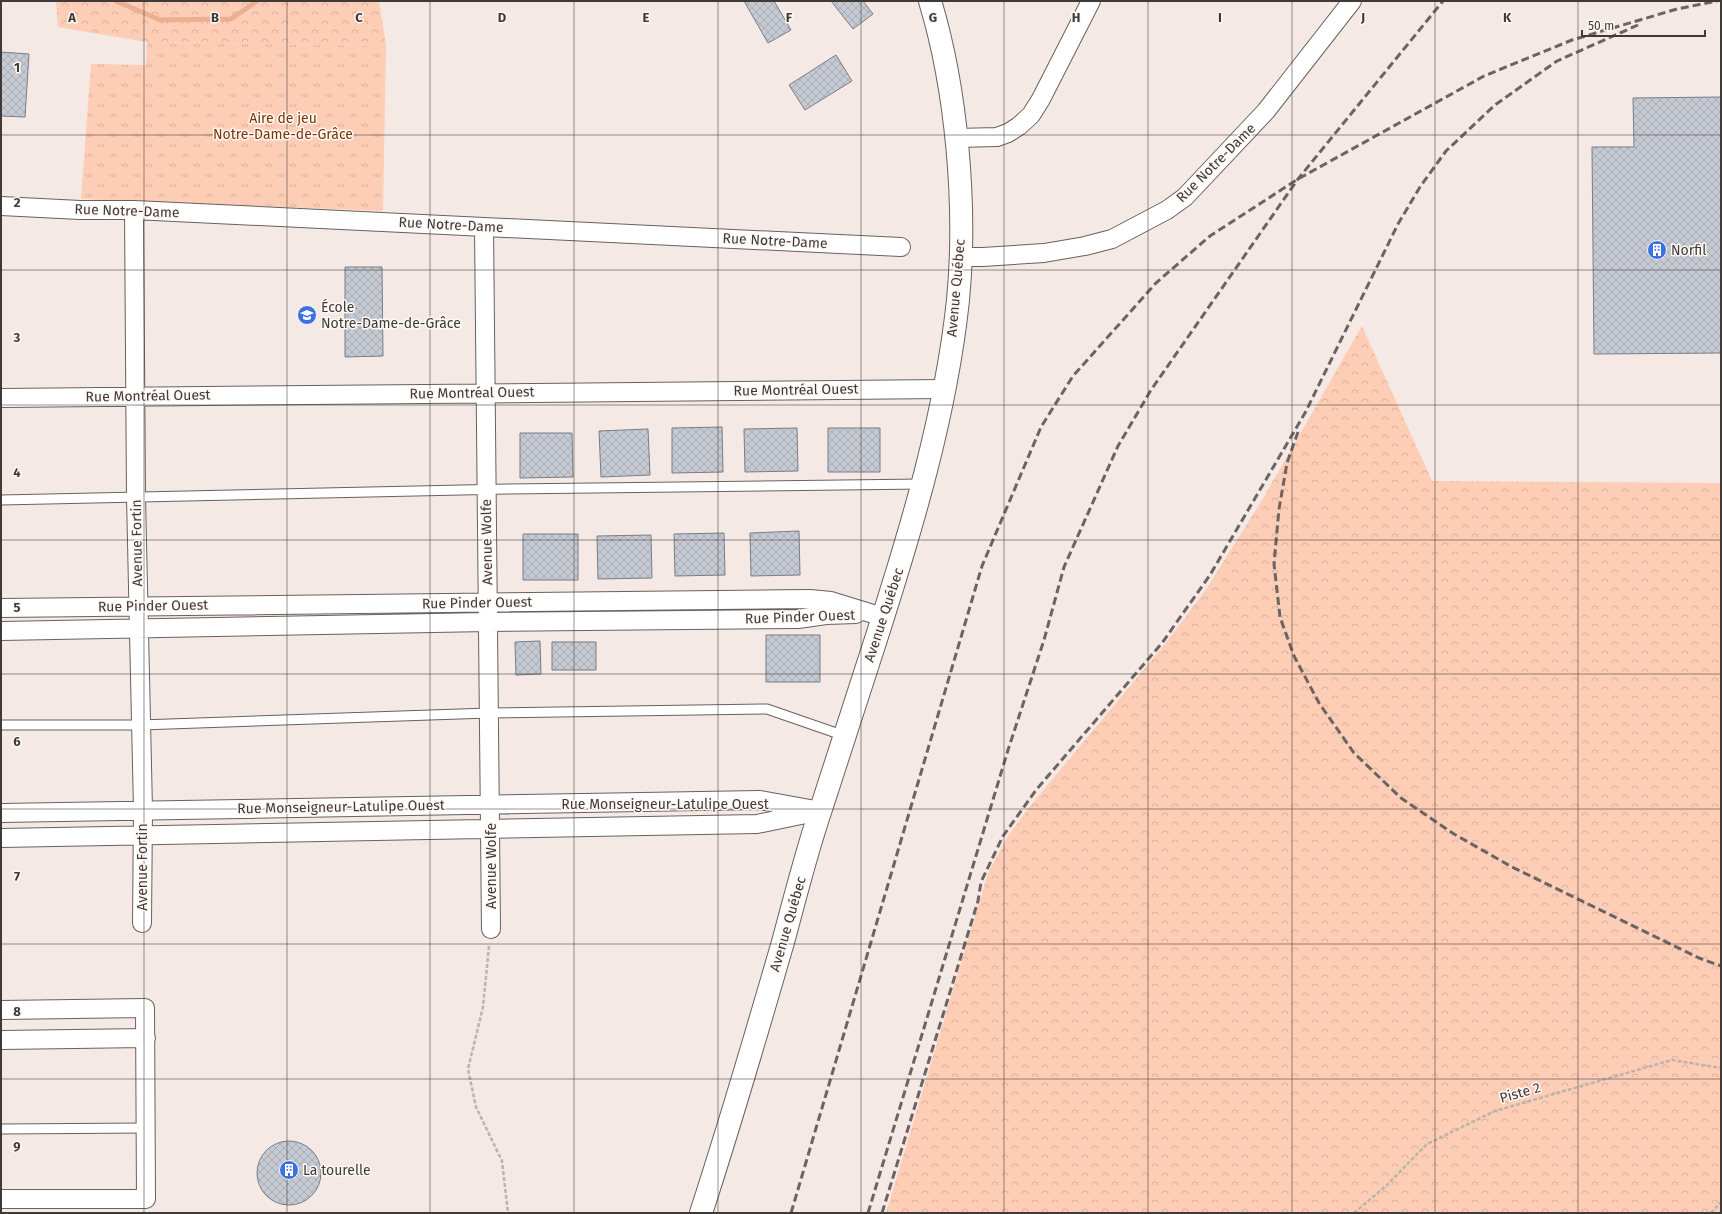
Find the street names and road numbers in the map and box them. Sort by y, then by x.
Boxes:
street label: Rue Notre-Dame [1173,120,1259,206]
street label: Rue Notre-Dame [74,201,180,221]
street label: Rue Notre-Dame [398,214,504,236]
street label: Rue Notre-Dame [722,230,828,252]
street label: Avenue Québec [943,238,969,338]
street label: Rue Montréal Ouest [733,380,860,400]
street label: Rue Montréal Ouest [409,383,536,403]
street label: Rue Montréal Ouest [85,386,212,406]
street label: Avenue Fortin [128,499,146,587]
street label: Avenue Wolfe [478,499,496,585]
street label: Avenue Québec [861,565,907,664]
street label: Rue Pinder Ouest [422,594,533,612]
street label: Rue Pinder Ouest [98,597,209,615]
street label: Rue Pinder Ouest [745,607,856,627]
street label: Rue Monseigneur-Latulipe Ouest [561,796,770,813]
street label: Rue Monseigneur-Latulipe Ouest [237,797,446,817]
street label: Avenue Fortin [134,823,151,911]
street label: Avenue Wolfe [483,823,500,909]
street label: Avenue Québec [766,874,810,974]
street label: Piste 2 [1498,1079,1542,1107]

